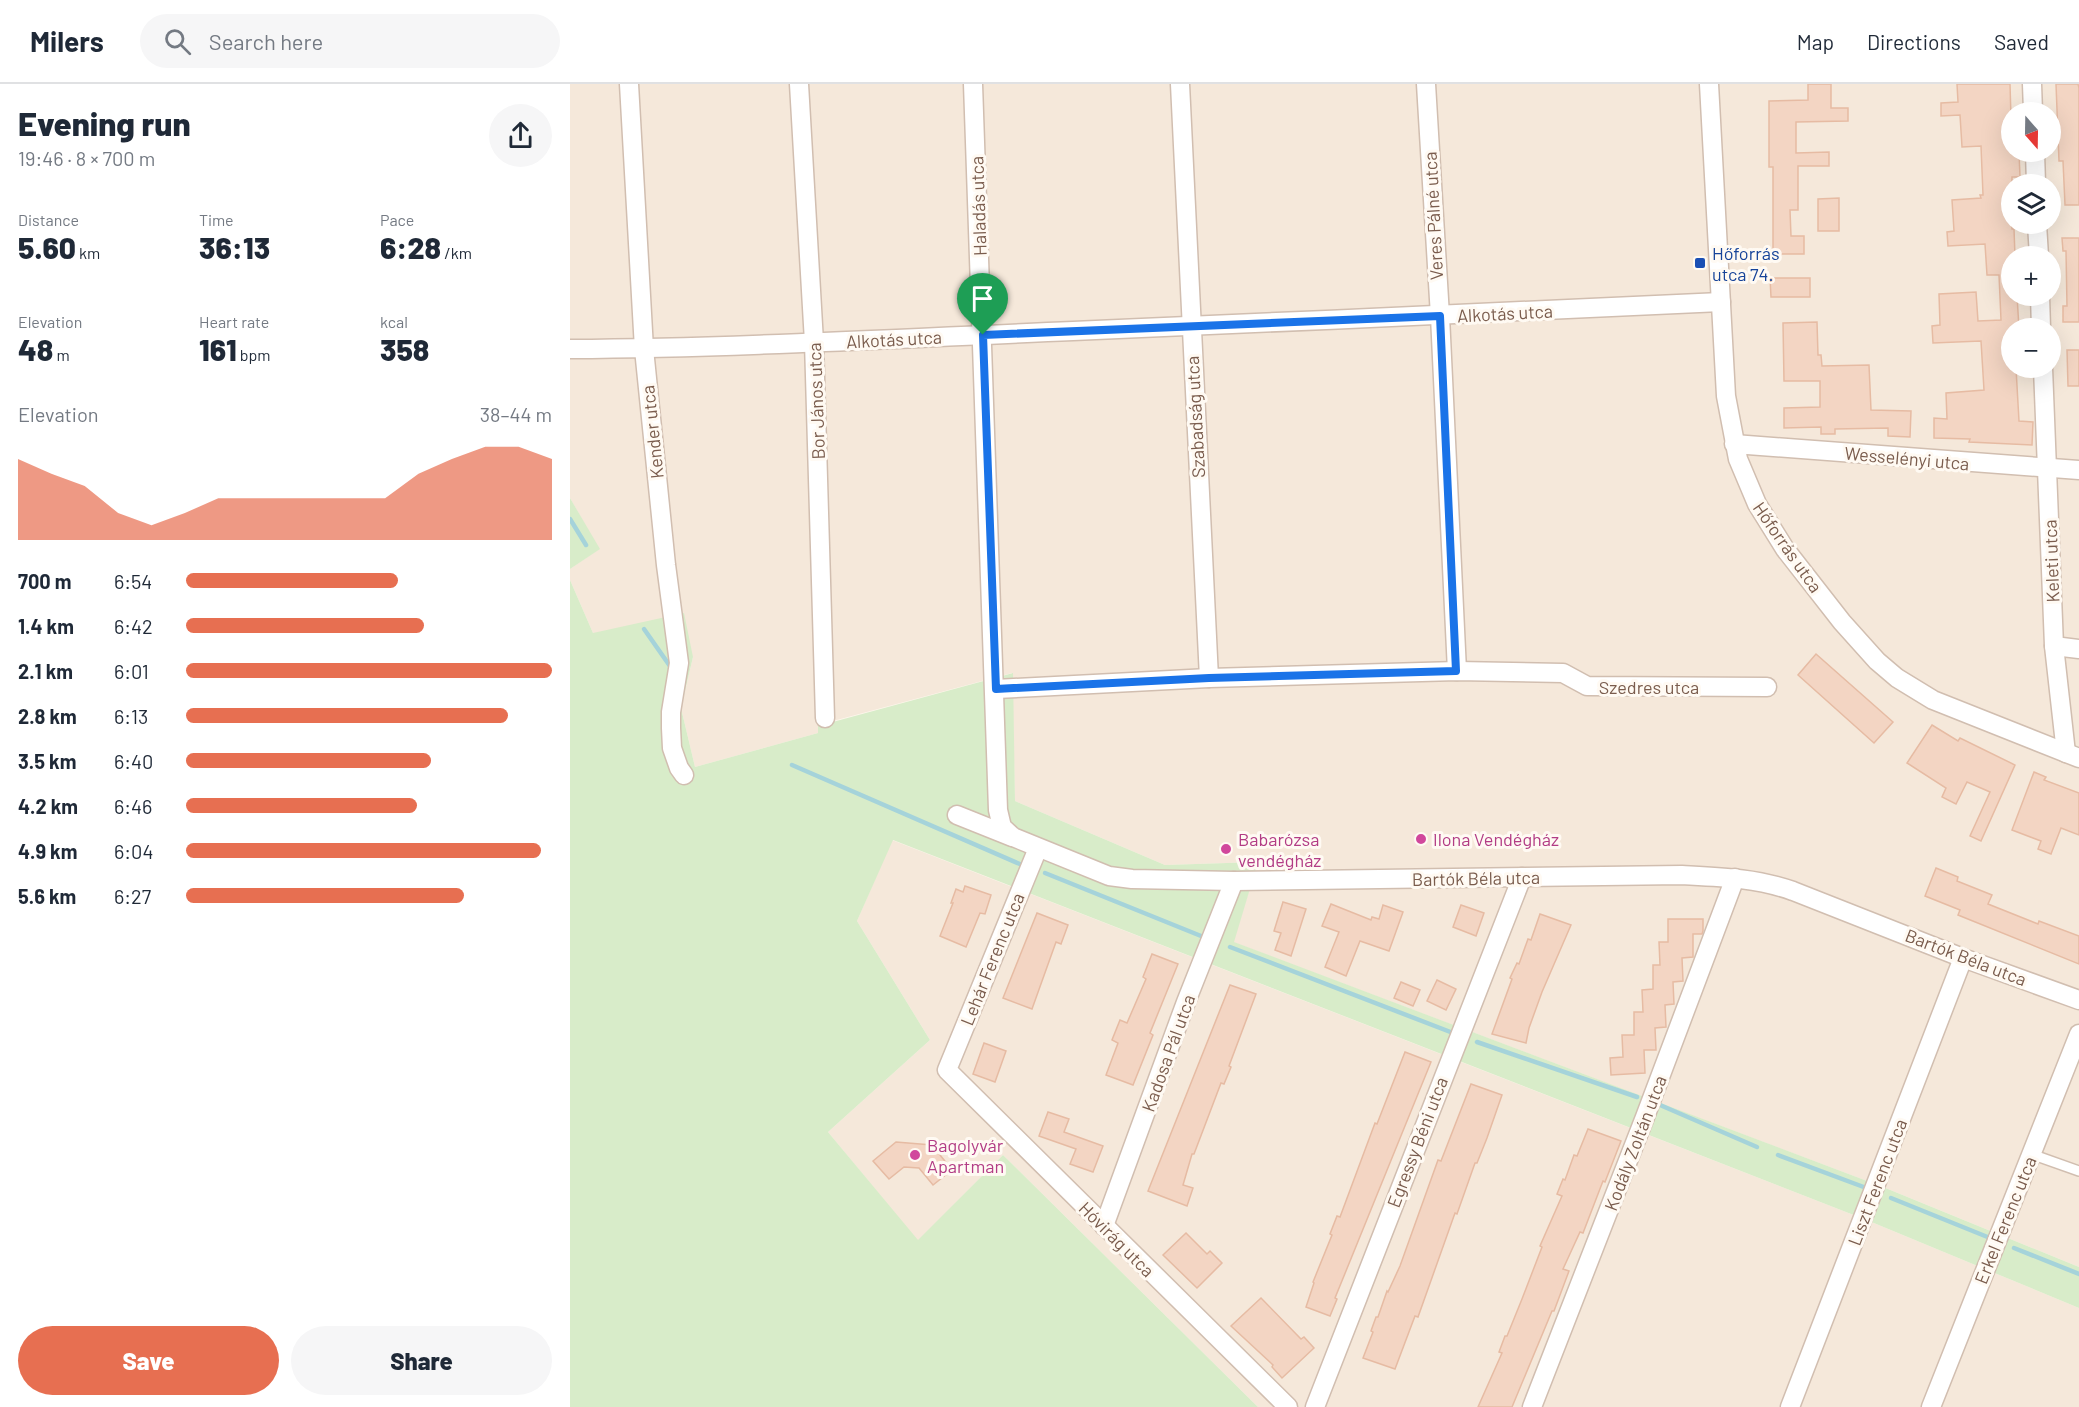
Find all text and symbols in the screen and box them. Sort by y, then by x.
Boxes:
search box [140,14,560,68]
text: Milers [30,24,104,58]
icon: search [161,25,194,58]
text: Search here [209,28,323,54]
text: Map [1797,29,1834,54]
text: Directions [1867,29,1961,54]
text: Saved [1994,29,2049,54]
north arrow [2001,102,2061,162]
map controls [2001,102,2061,378]
text: Evening run [18,103,191,143]
button: share [489,104,552,167]
text: 19:46 · 8 × 700 m [18,146,155,170]
street label: Veres Pálné utca [1419,151,1447,281]
street label: Haladás utca [965,156,991,256]
button: layers [2001,174,2061,234]
text: Distance [18,210,79,229]
text: Time [199,210,234,229]
text: Pace [380,210,414,229]
text: 5.60 [18,229,76,265]
text: 36:13 [199,229,270,265]
text: 6:28 [380,229,441,265]
place label: Hőforrás utca 74. [1712,242,1780,285]
text: km [76,243,100,262]
text: /km [441,243,472,262]
button: + [2001,246,2061,306]
marker: Hőforrás utca 74. [1693,256,1707,270]
pin [957,273,1008,335]
icon: arrive [966,282,999,315]
street label: Alkotás utca [1457,300,1553,326]
text: Elevation [18,312,82,331]
text: Heart rate [199,312,269,331]
text: kcal [380,312,408,331]
button: − [2001,318,2061,378]
street label: Alkotás utca [846,326,942,352]
text: 48 [18,331,53,367]
text: 161 [199,331,237,367]
text: 358 [380,331,429,367]
street label: Bor János utca [803,342,829,460]
text: m [53,345,70,364]
text: bpm [237,345,271,364]
street label: Szabadság utca [1181,355,1209,479]
street label: Kender utca [636,384,668,480]
text: Elevation [18,402,99,426]
text: 38–44 m [480,402,552,426]
street label: Wesselényi utca [1844,442,1970,474]
street label: Hőforrás utca [1749,497,1827,597]
street label: Keleti utca [2039,519,2063,603]
text: 700 m [18,569,71,593]
text: 6:54 [114,569,152,593]
text: 1.4 km [18,614,74,638]
text: 6:42 [114,614,153,638]
text: 2.1 km [18,659,73,683]
text: 6:01 [114,659,149,683]
street label: Szedres utca [1599,676,1699,698]
text: 2.8 km [18,704,77,728]
text: 6:13 [114,704,148,728]
text: 3.5 km [18,749,76,773]
text: 6:40 [114,749,153,773]
text: 4.2 km [18,794,78,818]
text: 6:46 [114,794,152,818]
place label: Babarózsa vendégház [1238,828,1321,871]
place label: Ilona Vendégház [1433,828,1559,850]
marker: Ilona Vendégház [1414,832,1428,846]
text: 4.9 km [18,839,77,863]
text: 6:04 [114,839,153,863]
marker: Babarózsa vendégház [1219,842,1233,856]
street label: Bartók Béla utca [1412,866,1540,890]
text: 5.6 km [18,884,76,908]
text: 6:27 [114,884,151,908]
street label: Lehár Ferenc utca [955,889,1029,1029]
street label: Bartók Béla utca [1902,924,2030,990]
street label: Kadosa Pál utca [1137,991,1199,1115]
street label: Kodály Zoltán utca [1599,1072,1671,1214]
street label: Egressy Béni utca [1382,1074,1452,1210]
street label: Liszt Ferenc utca [1843,1116,1911,1248]
place label: Bagolyvár Apartman [927,1134,1004,1177]
marker: Bagolyvár Apartman [908,1148,922,1162]
street label: Erkel Ferenc utca [1969,1153,2041,1287]
street label: Hóvirág utca [1075,1197,1159,1281]
button: Save [18,1326,279,1395]
button: Share [291,1326,552,1395]

